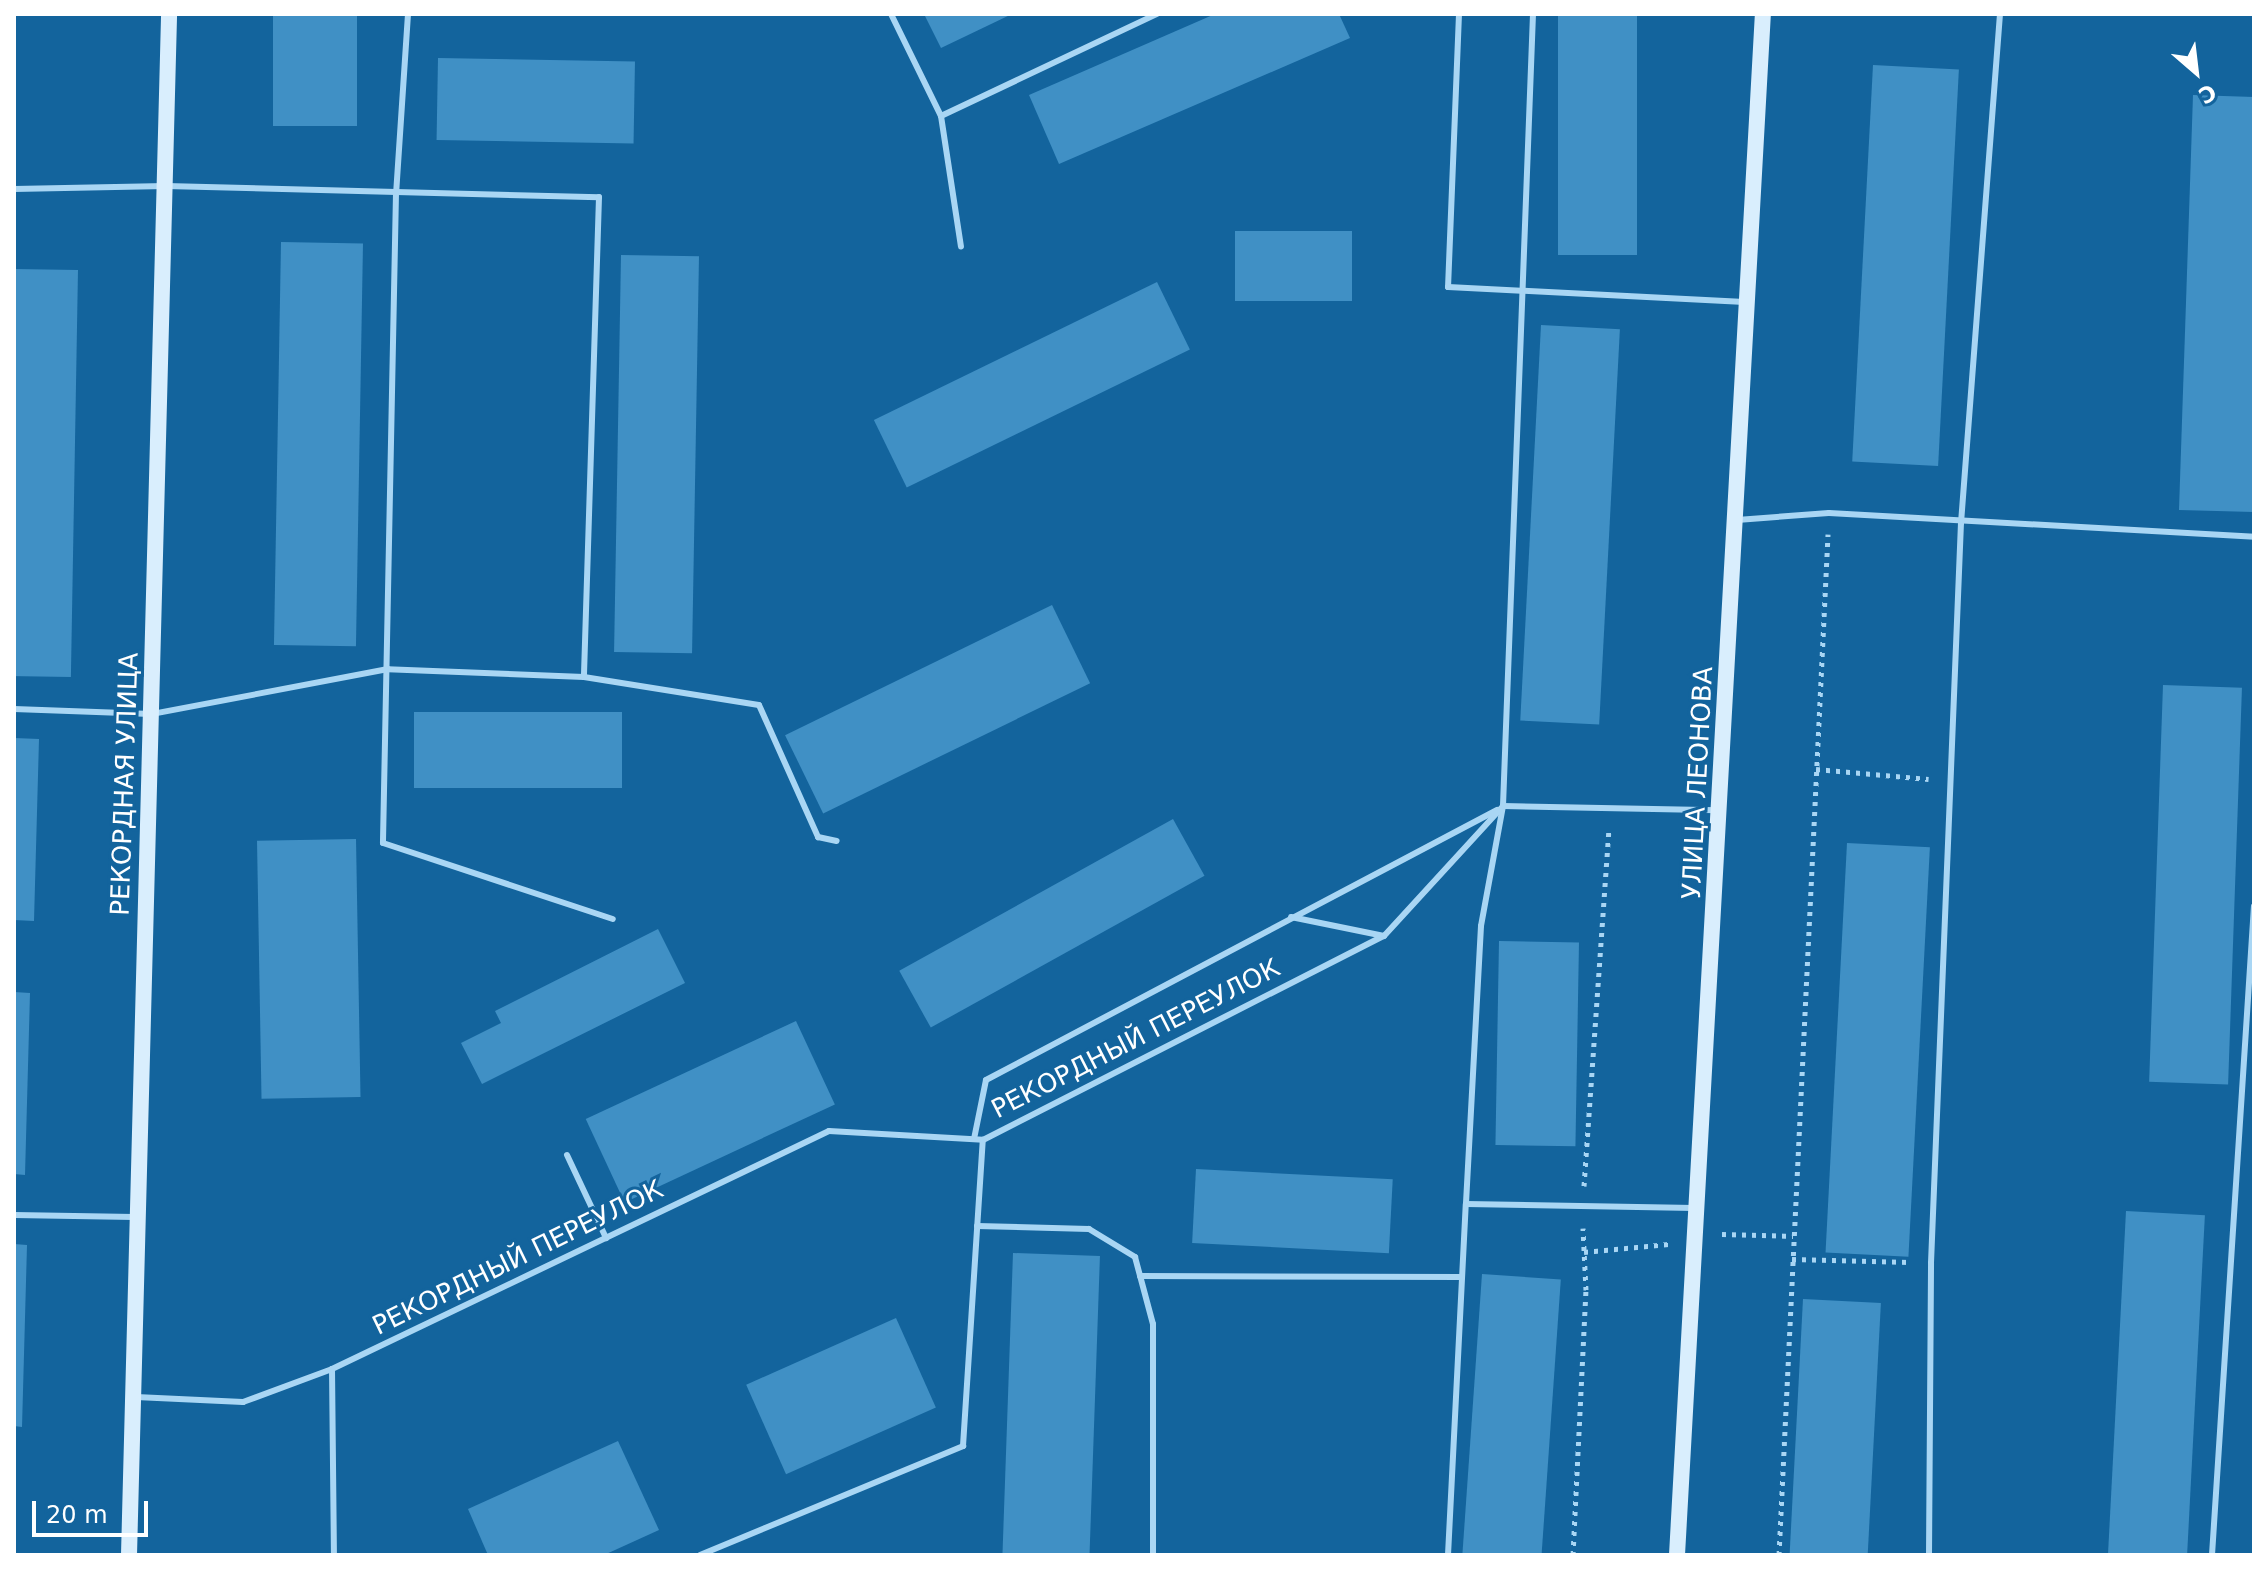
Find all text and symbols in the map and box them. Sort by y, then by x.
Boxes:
north arrow [2156,32,2236,112]
text: С [2195,79,2221,108]
street label: РЕКОРДНАЯ УЛИЦА [105,652,145,916]
street label: УЛИЦА ЛЕОНОВА [1676,666,1720,900]
street label: РЕКОРДНЫЙ ПЕРЕУЛОК [987,953,1285,1125]
street label: РЕКОРДНЫЙ ПЕРЕУЛОК [368,1174,668,1342]
scale bar [36,1485,152,1535]
text: 20 m [46,1501,108,1529]

